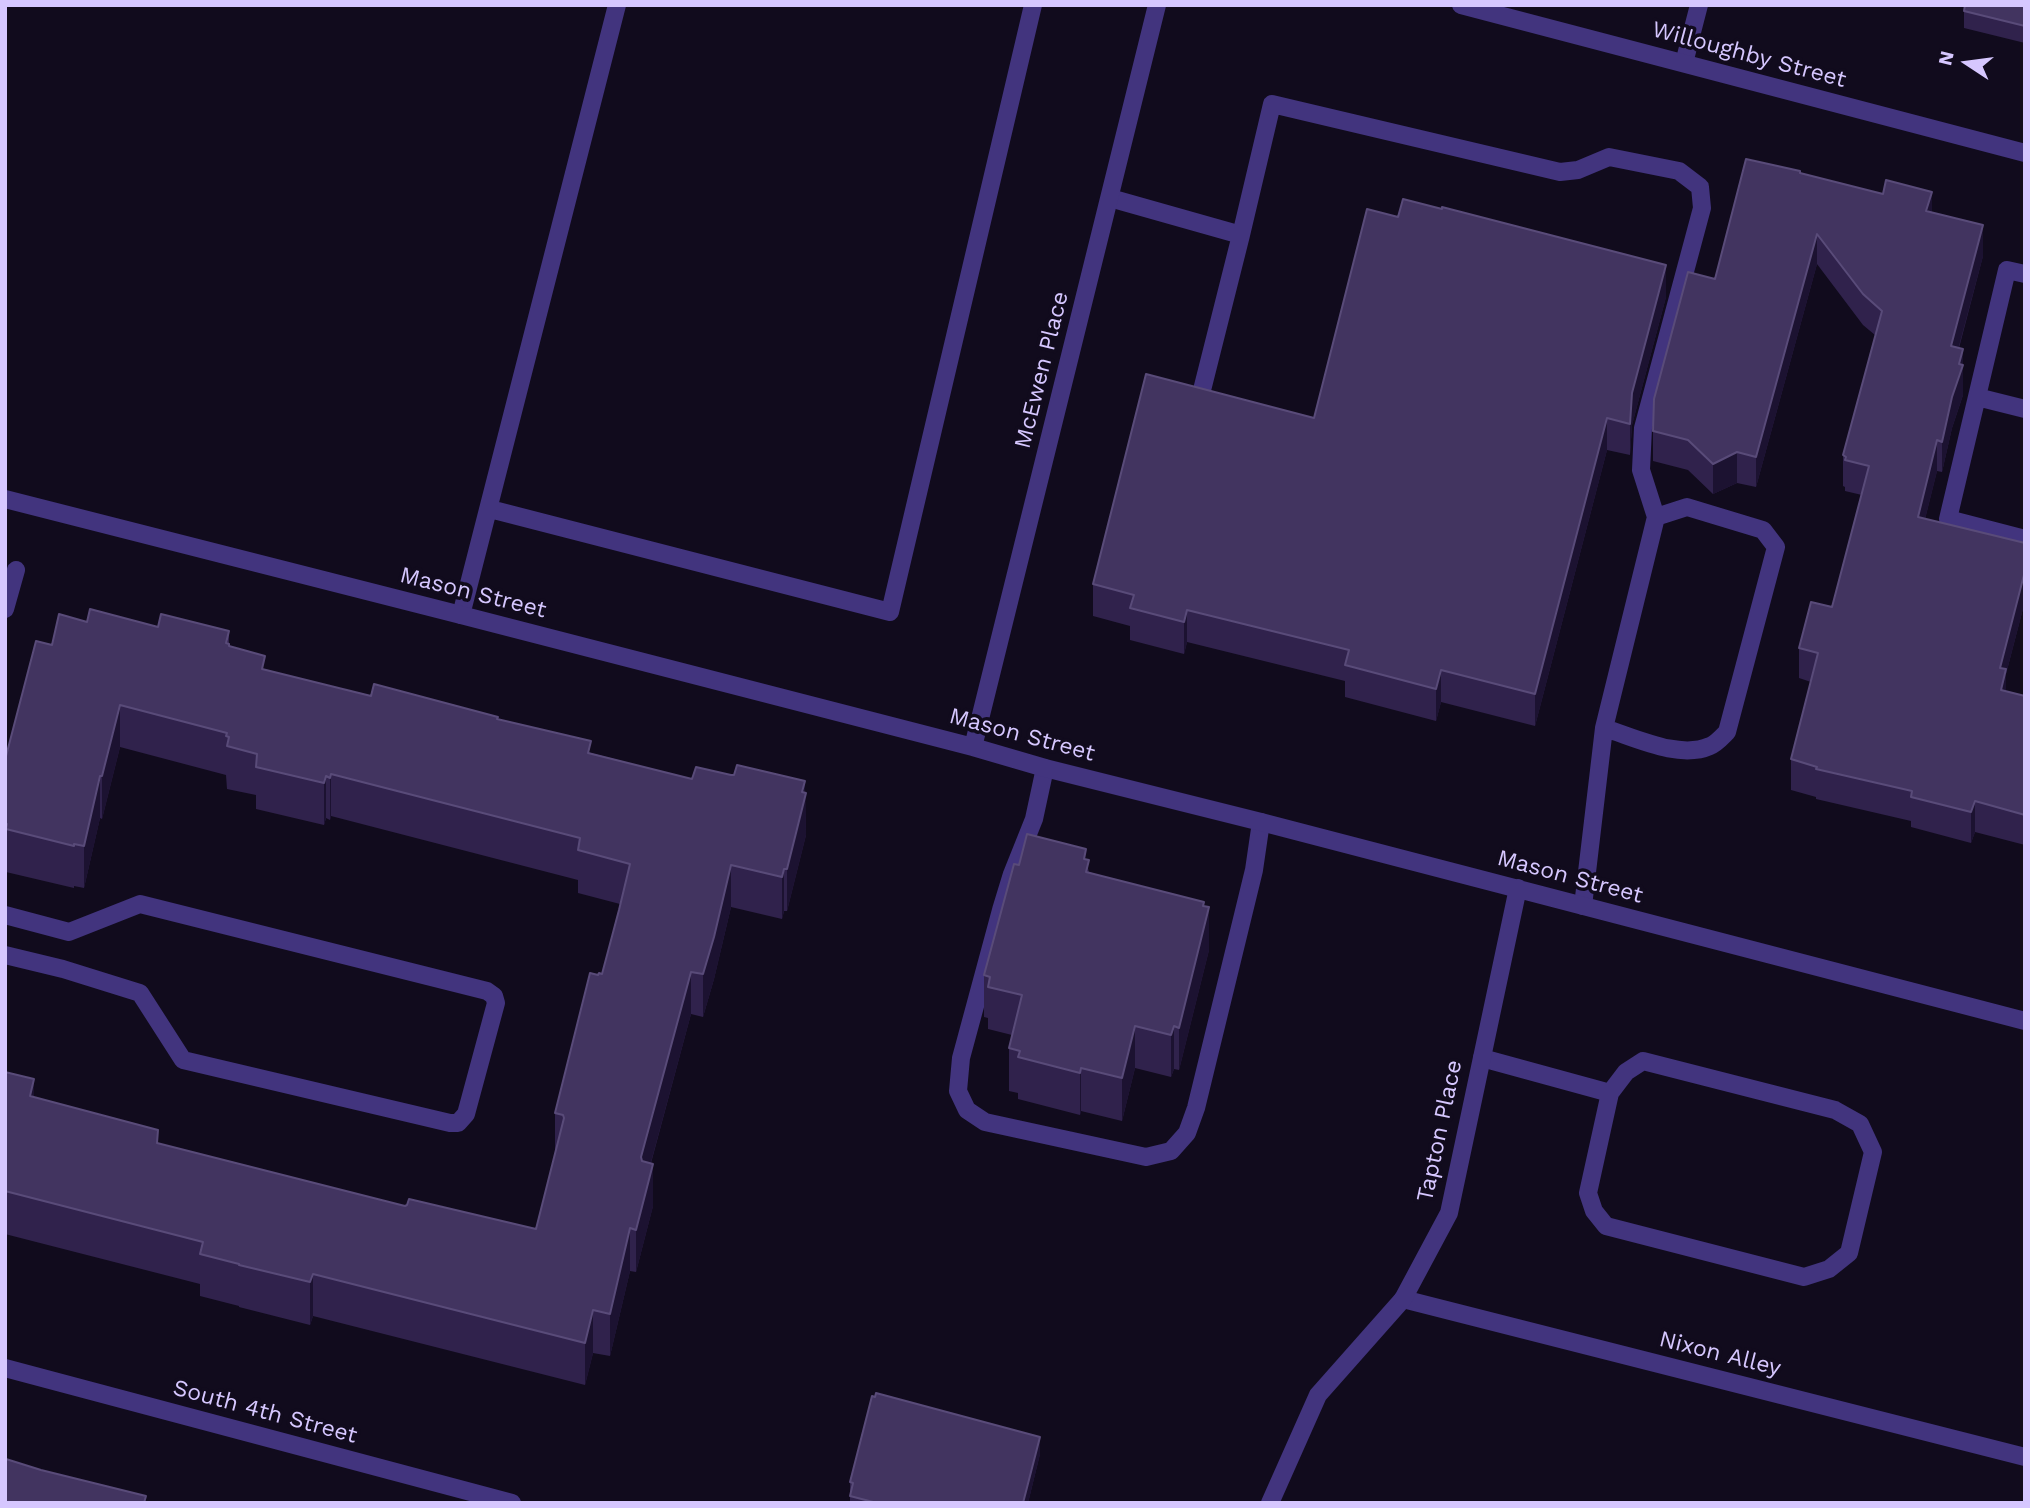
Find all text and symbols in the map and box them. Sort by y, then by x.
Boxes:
street label: Willoughby Street [1649,16,1849,94]
north arrow [1932,28,2002,98]
text: N [1933,49,1959,68]
street label: McEwen Place [1009,289,1075,451]
street label: Mason Street [397,561,549,625]
street label: Mason Street [946,702,1098,768]
street label: Mason Street [1494,844,1646,910]
street label: Tapton Place [1411,1057,1469,1205]
street label: Nixon Alley [1656,1326,1784,1382]
street label: South 4th Street [170,1374,360,1450]

